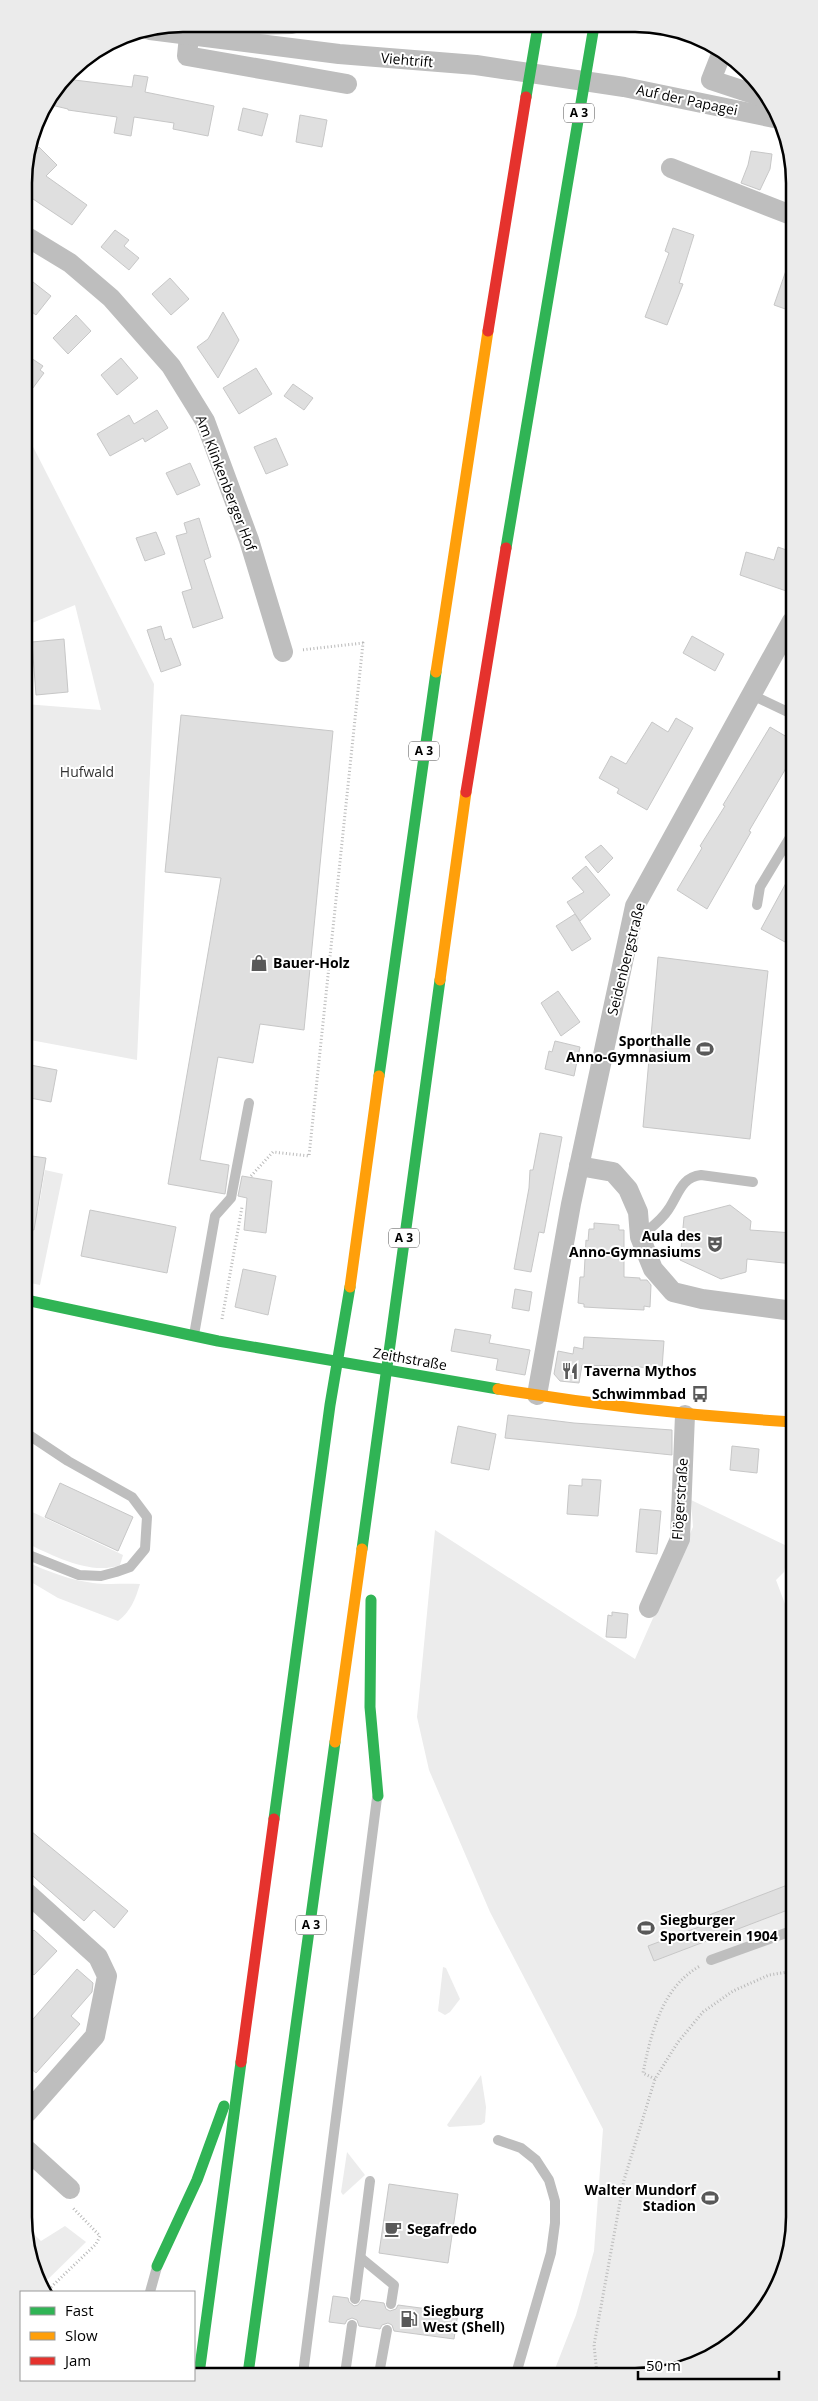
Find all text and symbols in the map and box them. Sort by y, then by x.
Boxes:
street label: Viehtrift [380,48,434,71]
street label: Auf der Papagei [635,79,740,120]
road number: A 3 [564,104,594,122]
street label: Am Klinkenberger Hof [192,412,262,555]
road number: A 3 [409,741,439,760]
park label: Hufwald [60,762,114,781]
street label: Seidenbergstraße [602,900,649,1017]
shop icon: Bauer-Holz [249,953,269,973]
place label: Bauer-Holz [273,953,350,972]
place label: Sporthalle Anno-Gymnasium [566,1031,691,1066]
sports icon: Sporthalle Anno-Gymnasium [695,1039,715,1059]
place label: Aula des Anno-Gymnasiums [569,1226,701,1261]
road number: A 3 [389,1228,419,1248]
theatre icon: Aula des Anno-Gymnasiums [705,1234,725,1254]
street label: Zeithstraße [372,1343,449,1374]
restaurant icon: Taverna Mythos [560,1361,580,1381]
place label: Taverna Mythos [584,1361,697,1380]
place label: Schwimmbad [592,1384,686,1403]
bus stop icon: Schwimmbad [690,1384,710,1404]
street label: Flögerstraße [667,1457,692,1541]
place label: Siegburger Sportverein 1904 [660,1910,778,1945]
road number: A 3 [296,1916,326,1934]
sports icon: Siegburger Sportverein 1904 [636,1918,656,1938]
place label: Walter Mundorf Stadion [584,2180,698,2215]
sports icon: Walter Mundorf Stadion [700,2188,720,2208]
cafe icon: Segafredo [383,2219,403,2239]
place label: Segafredo [407,2219,477,2238]
legend [20,2291,195,2381]
text: Fast [65,2300,94,2320]
place label: Siegburg West (Shell) [423,2301,505,2336]
fuel station icon: Siegburg West (Shell) [399,2309,419,2329]
text: Slow [65,2325,98,2345]
scale bar [638,2348,779,2380]
text: Jam [63,2350,91,2370]
text: 50 m [646,2355,681,2375]

